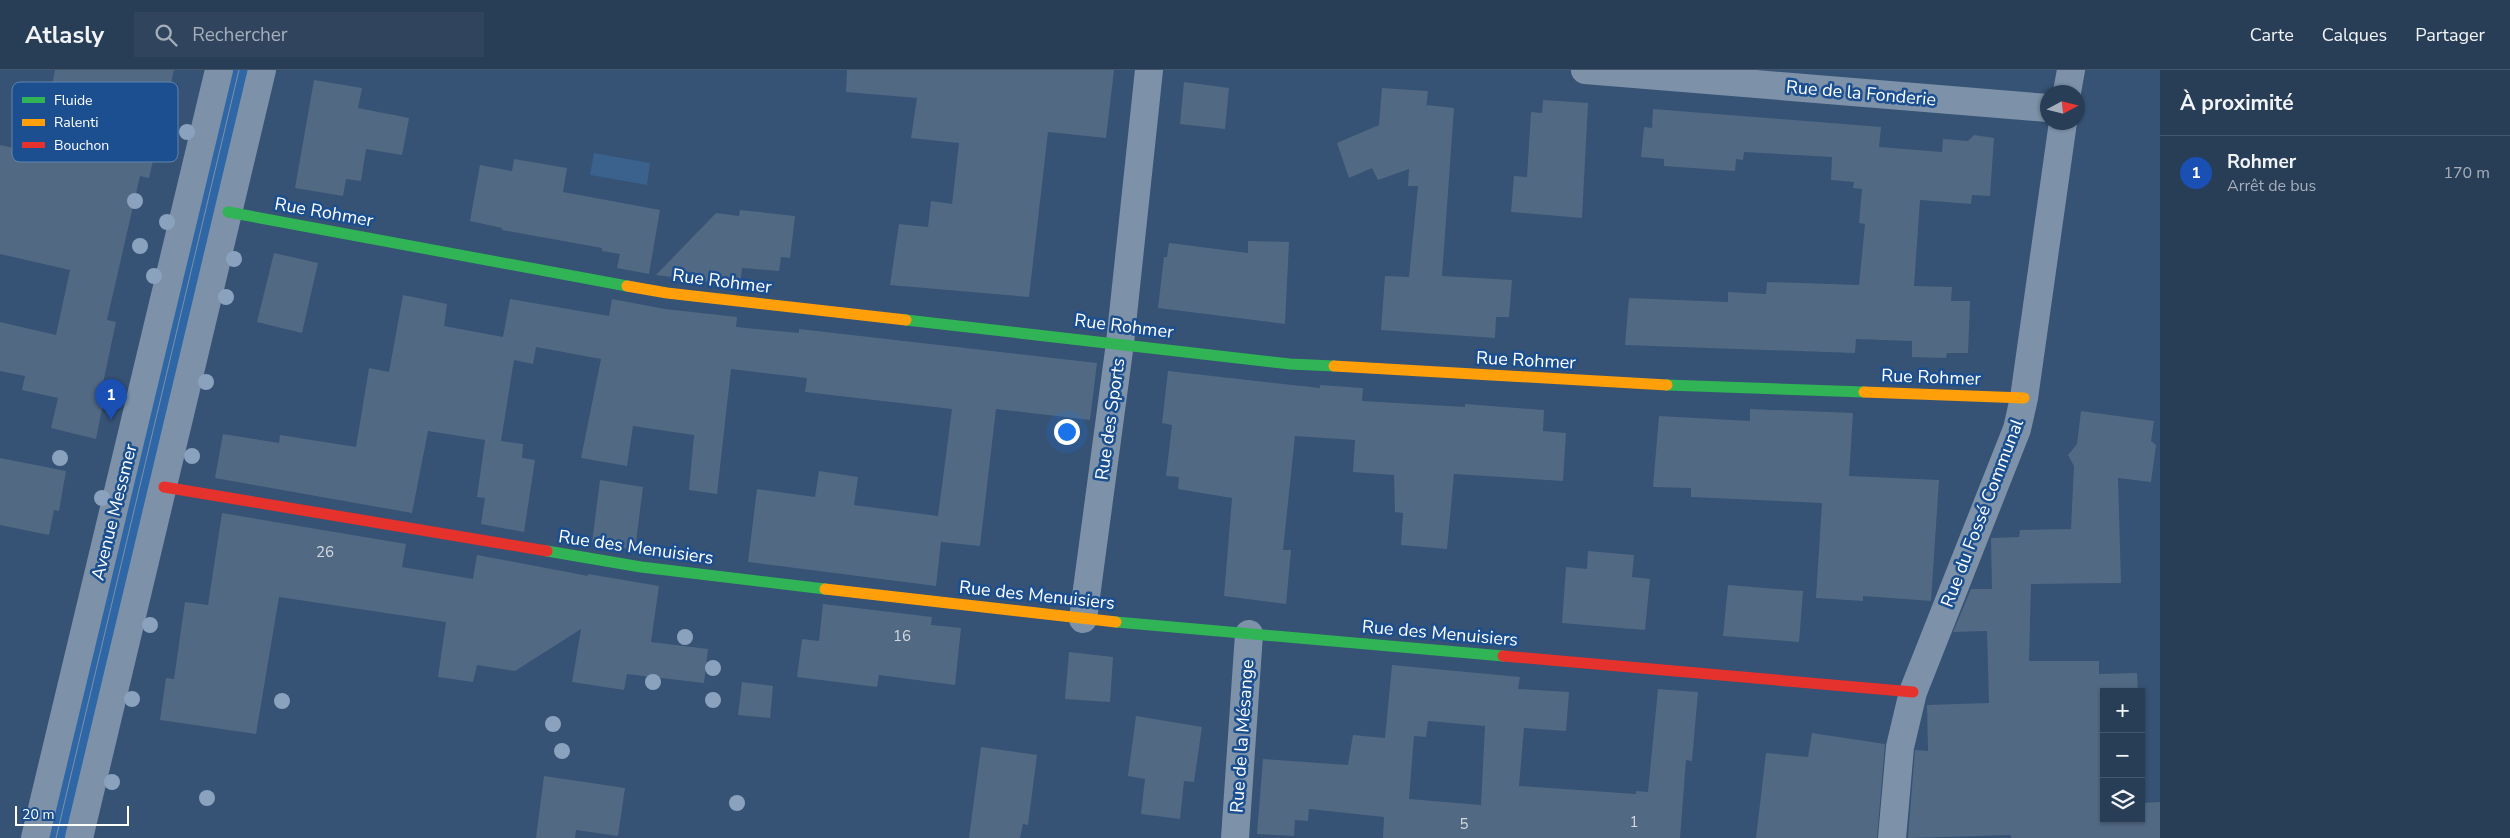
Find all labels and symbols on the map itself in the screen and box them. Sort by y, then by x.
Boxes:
street label: Rue de la Fonderie [1785,74,1937,112]
legend [12,82,178,162]
north arrow [2040,85,2085,130]
text: Fluide [54,91,93,110]
text: Ralenti [54,113,98,132]
text: Bouchon [54,136,109,155]
street label: Rue Rohmer [273,192,376,233]
street label: Rue Rohmer [671,263,774,299]
street label: Rue Rohmer [1073,308,1176,344]
street label: Rue Rohmer [1476,345,1577,375]
street label: Rue des Sports [1090,356,1130,482]
street label: Rue Rohmer [1881,363,1982,391]
pin: 1 [95,379,127,420]
street label: Rue du Fossé Communal [1935,415,2029,611]
your location [1054,419,1080,445]
street label: Avenue Messmer [85,441,143,583]
street label: Rue des Menuisiers [557,524,715,570]
house number: 26 [316,542,334,562]
street label: Rue des Menuisiers [958,575,1116,615]
street label: Rue des Menuisiers [1361,614,1519,652]
house number: 16 [893,626,911,646]
street label: Rue de la Mésange [1225,658,1259,814]
scale bar [15,803,129,826]
house number: 1 [1629,812,1639,832]
house number: 5 [1459,814,1469,834]

